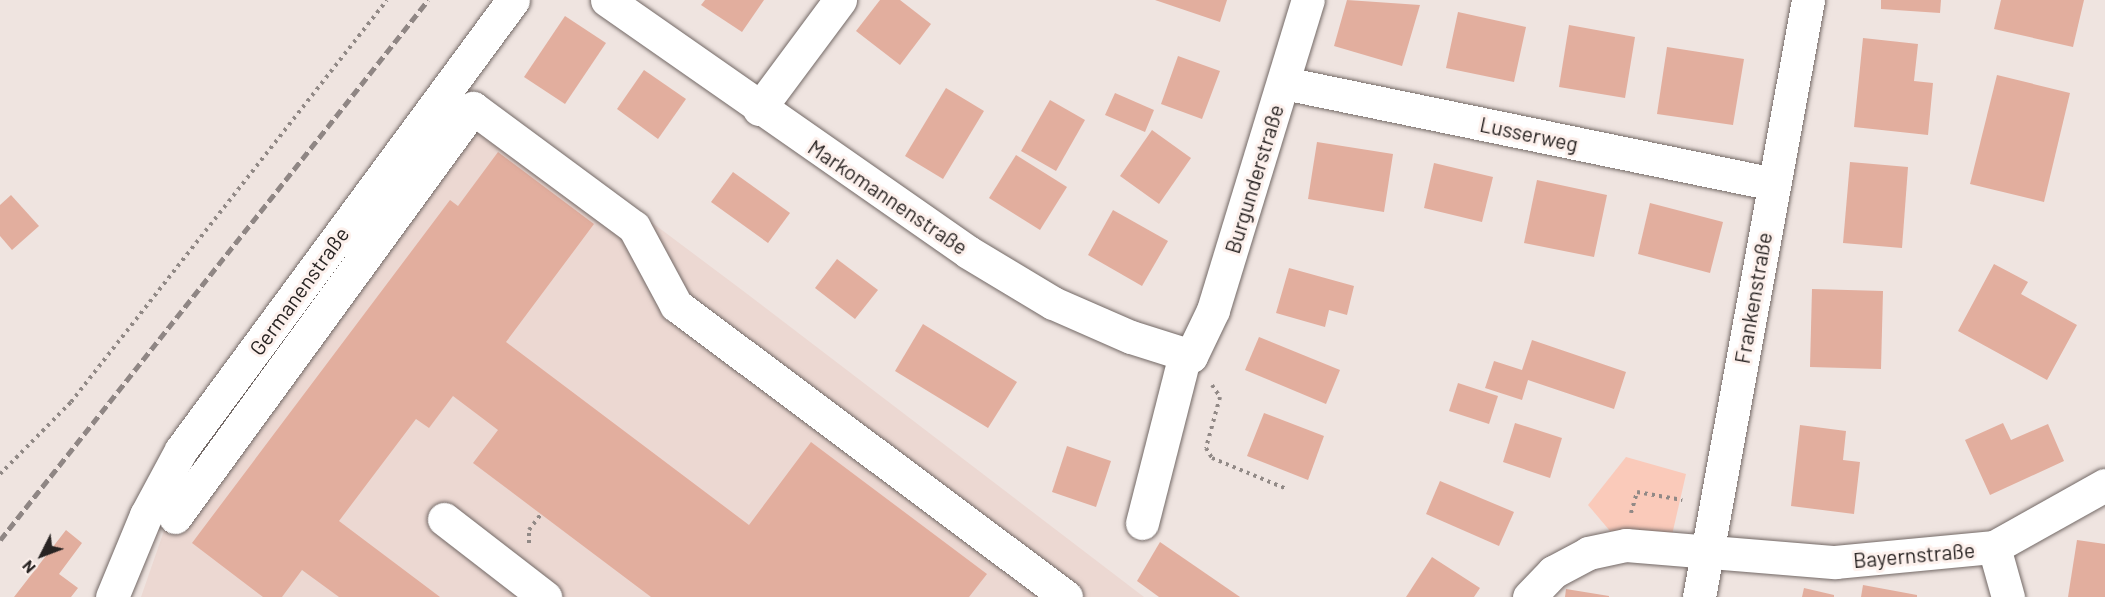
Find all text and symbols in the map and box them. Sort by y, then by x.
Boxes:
street label: Burgunderstraße [1219,102,1289,256]
street label: Lusserweg [1478,111,1580,157]
street label: Markomannenstraße [803,134,973,260]
street label: Germanenstraße [244,222,354,360]
street label: Frankenstraße [1729,230,1777,366]
north arrow [12,525,72,585]
street label: Bayernstraße [1852,537,1976,573]
text: N [18,557,39,578]

